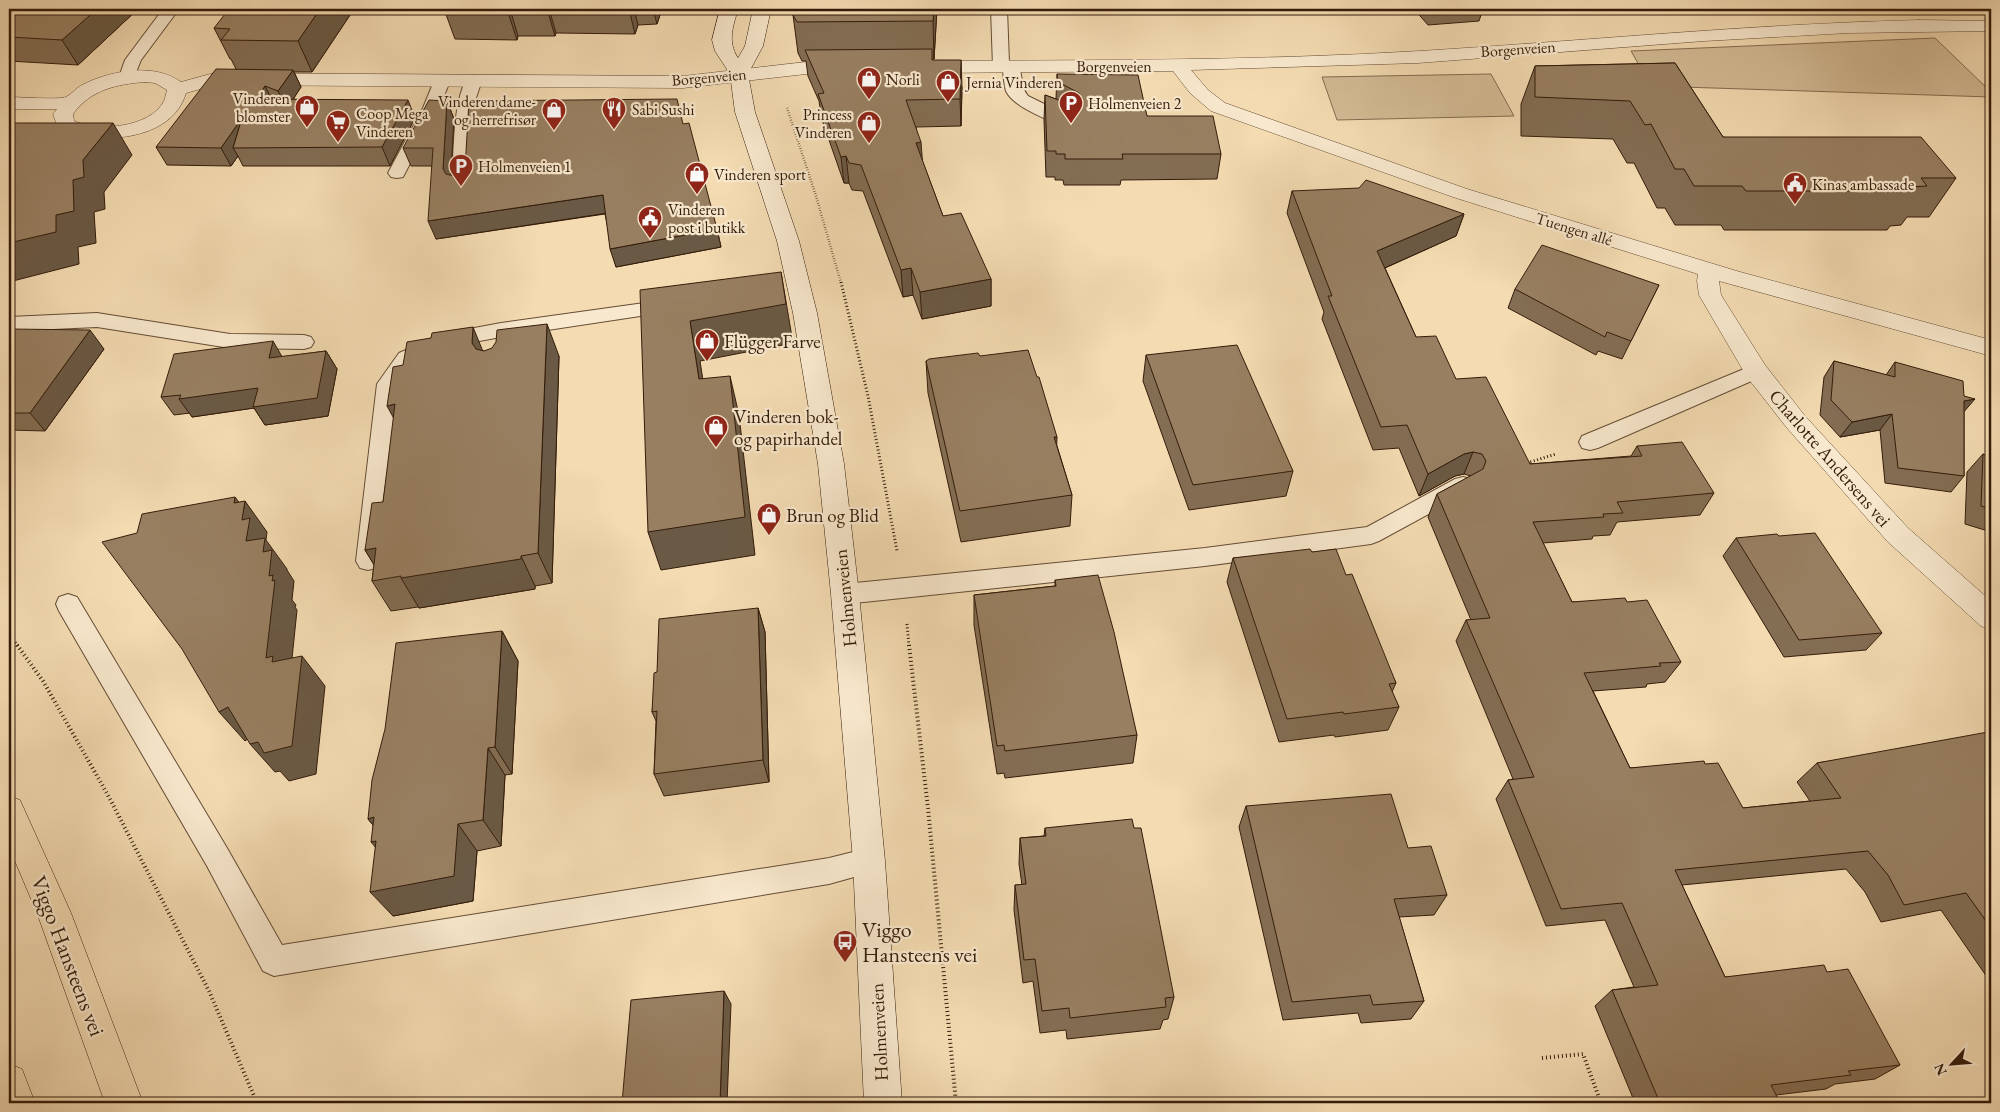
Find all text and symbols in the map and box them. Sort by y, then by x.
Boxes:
street label: Borgenveien [1480,36,1557,62]
street label: Borgenveien [1076,56,1152,77]
street label: Borgenveien [671,63,748,91]
shop icon: Norli [856,66,882,100]
place label: Norli [886,69,920,90]
shop icon: Jernia Vinderen [935,69,961,103]
place label: Jernia Vinderen [964,72,1063,93]
place label: Vinderen blomster [233,88,291,127]
parking icon: Holmenveien 2 [1058,90,1084,124]
place label: Vinderen dame- og herrefrisør [438,91,537,130]
place label: Holmenveien 2 [1088,93,1182,114]
shop icon: Vinderen blomster [294,94,320,128]
restaurant icon: Sabi Sushi [601,96,627,130]
shop icon: Vinderen dame- og herrefrisør [541,97,567,131]
place label: Sabi Sushi [632,99,694,120]
place label: Coop Mega Vinderen [356,103,429,142]
place label: Princess Vinderen [795,104,853,143]
supermarket icon: Coop Mega Vinderen [325,109,351,143]
shop icon: Princess Vinderen [856,110,882,144]
parking icon: Holmenveien 1 [448,153,474,187]
place label: Holmenveien 1 [478,156,572,177]
shop icon: Vinderen sport [684,161,710,195]
place label: Vinderen sport [714,164,806,185]
public building icon: Kinas ambassade [1782,171,1808,205]
place label: Kinas ambassade [1812,174,1914,195]
place label: Vinderen post i butikk [668,199,746,238]
public building icon: Vinderen post i butikk [637,205,663,239]
street label: Tuengen allé [1533,207,1615,251]
shop icon: Flügger Farve [694,328,720,362]
place label: Flügger Farve [724,329,821,354]
street label: Charlotte Andersens vei [1763,384,1897,532]
place label: Vinderen bok- og papirhandel [734,404,843,451]
shop icon: Vinderen bok- og papirhandel [703,414,729,448]
shop icon: Brun og Blid [756,502,782,536]
place label: Brun og Blid [786,503,879,528]
street label: Holmenveien [827,548,863,648]
street label: Viggo Hansteens vei [24,872,112,1040]
place label: Viggo Hansteens vei [862,915,977,969]
bus stop icon: Viggo Hansteens vei [832,929,858,963]
street label: Holmenveien [864,982,894,1082]
north arrow [1928,1040,1978,1090]
text: N [1929,1060,1951,1079]

